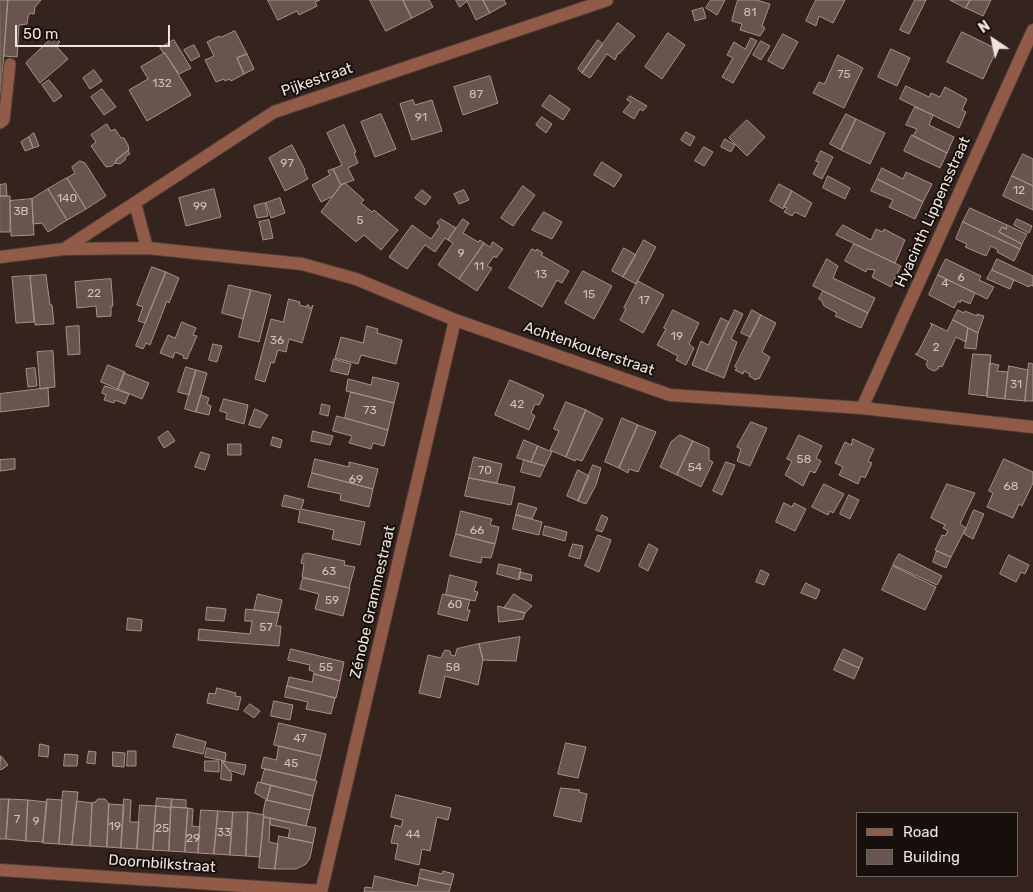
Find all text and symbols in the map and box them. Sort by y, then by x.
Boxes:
house number: 81 [744,6,756,20]
scale bar [18,15,172,47]
north arrow [968,15,1018,65]
text: N [975,17,993,37]
text: 50 m [23,25,58,43]
street label: Pijkestraat [279,59,355,101]
house number: 75 [837,68,851,82]
house number: 132 [152,77,172,91]
house number: 87 [469,88,483,102]
house number: 91 [415,111,427,125]
street label: Hyacinth Lippensstraat [892,134,974,290]
house number: 97 [280,157,294,171]
house number: 12 [1013,184,1025,198]
house number: 140 [57,192,77,206]
house number: 99 [193,200,207,214]
house number: 3B [13,205,29,219]
house number: 5 [356,214,364,228]
house number: 9 [457,247,465,261]
house number: 11 [474,260,484,274]
house number: 13 [535,268,547,282]
house number: 6 [957,271,965,285]
house number: 4 [941,277,949,291]
house number: 22 [87,287,101,301]
house number: 15 [583,288,595,302]
house number: 17 [638,294,650,308]
street label: Achtenkouterstraat [521,318,657,380]
house number: 19 [671,330,683,344]
house number: 36 [270,334,284,348]
house number: 2 [932,341,940,355]
house number: 31 [1010,378,1022,392]
house number: 42 [510,398,524,412]
house number: 73 [363,404,377,418]
house number: 58 [797,453,811,467]
house number: 54 [688,461,702,475]
house number: 70 [478,464,492,478]
house number: 69 [349,473,363,487]
house number: 68 [1004,480,1018,494]
street label: Zénobe Grammestraat [347,524,399,680]
house number: 66 [470,524,484,538]
house number: 63 [322,565,336,579]
house number: 59 [325,594,339,608]
house number: 60 [448,598,462,612]
house number: 57 [259,621,273,635]
house number: 55 [319,661,333,675]
house number: 58 [446,661,460,675]
house number: 47 [293,732,307,746]
house number: 45 [284,757,298,771]
legend [856,812,1018,877]
house number: 7 [14,813,20,827]
house number: 9 [32,815,40,829]
house number: 19 [109,820,121,834]
house number: 25 [155,822,169,836]
text: Road [903,823,939,841]
house number: 33 [217,826,231,840]
house number: 44 [406,828,420,842]
house number: 29 [186,832,200,846]
text: Building [903,848,960,866]
street label: Doornbilkstraat [108,851,216,877]

